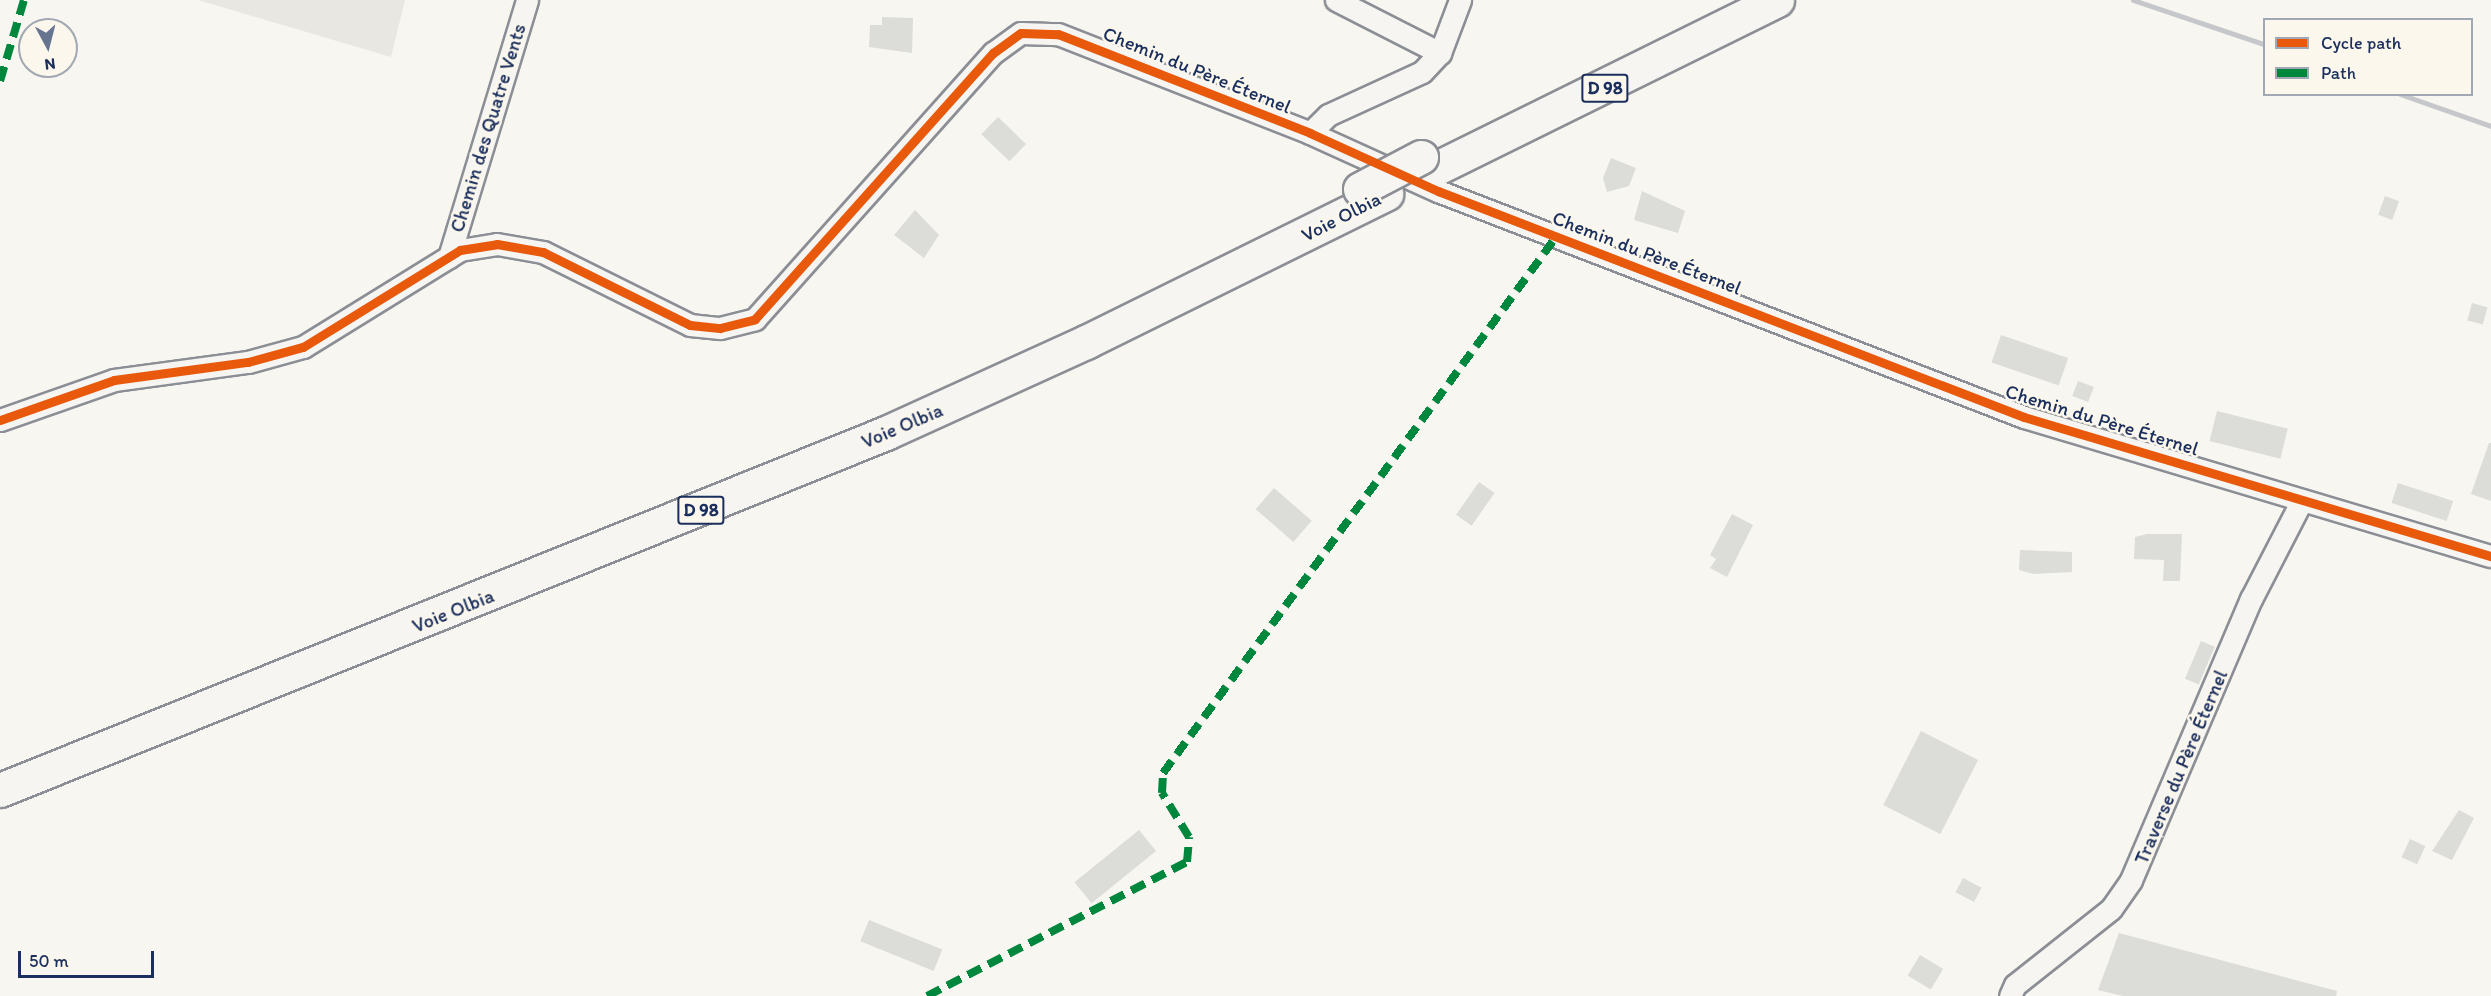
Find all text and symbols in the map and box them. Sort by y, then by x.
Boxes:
north arrow [18,18,78,78]
legend [2263,18,2473,96]
street label: Chemin des Quatre Vents [445,21,531,235]
street label: Chemin du Père Éternel [1099,21,1295,119]
text: Cycle path [2321,32,2401,54]
text: N [43,54,57,74]
text: Path [2321,62,2356,84]
road number: D 98 [1581,73,1629,103]
street label: Voie Olbia [1297,187,1385,247]
street label: Chemin du Père Éternel [1549,206,1745,300]
street label: Chemin du Père Éternel [2002,379,2202,461]
street label: Voie Olbia [858,398,946,454]
road number: D 98 [677,495,725,525]
street label: Voie Olbia [409,584,497,638]
street label: Traverse du Père Éternel [2129,666,2233,868]
scale bar [21,939,158,977]
text: 50 m [29,950,69,972]

